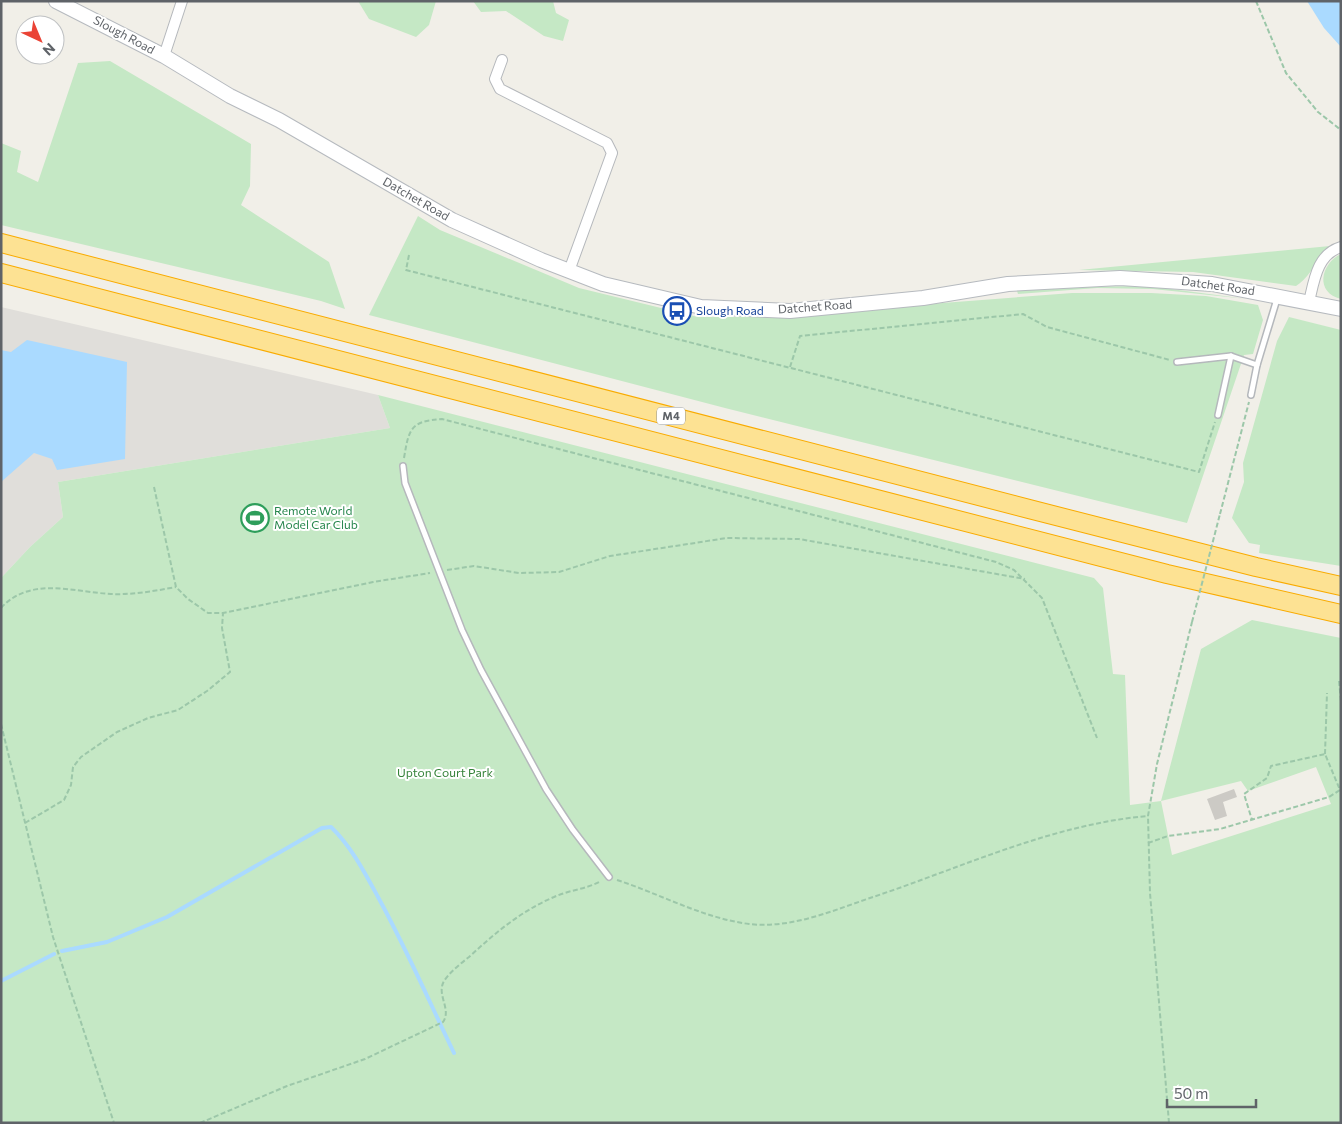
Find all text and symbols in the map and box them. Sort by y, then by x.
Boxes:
street label: Slough Road [91,12,158,56]
north arrow [15,15,65,65]
text: N [40,40,59,59]
street label: Datchet Road [381,174,452,223]
street label: Datchet Road [1180,273,1256,297]
bus stop icon: Slough Road [662,296,692,326]
street label: Datchet Road [777,296,853,316]
place label: Slough Road [696,303,764,317]
road number: M4 [657,408,685,424]
sports icon: Remote World Model Car Club [240,503,270,533]
place label: Remote World Model Car Club [274,503,358,531]
park label: Upton Court Park [397,765,494,779]
scale bar [1167,1076,1256,1108]
text: 50 m [1174,1084,1208,1102]

